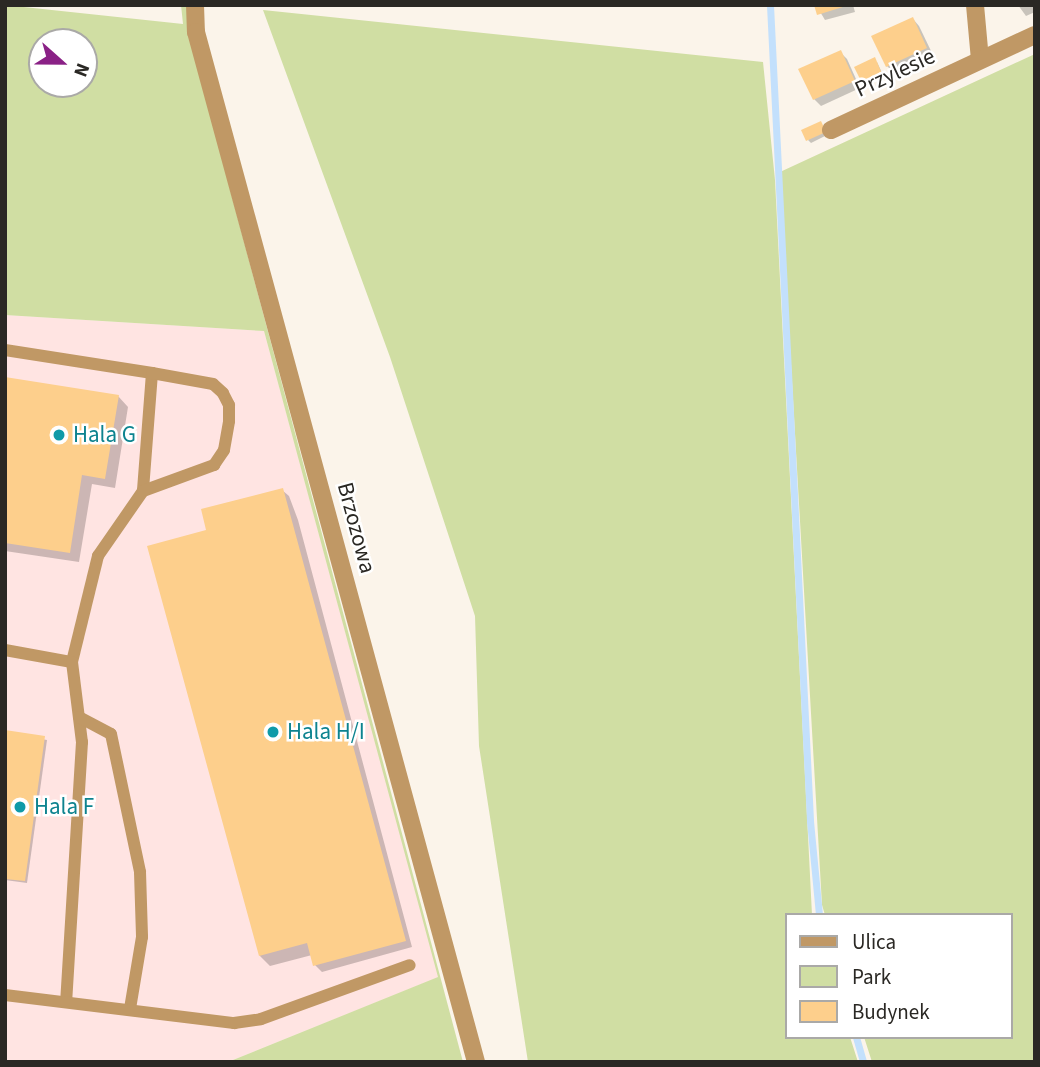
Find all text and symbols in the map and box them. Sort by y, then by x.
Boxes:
north arrow [28,28,98,98]
street label: Przylesie [851,42,939,104]
text: N [66,59,96,81]
place label: Hala G [73,421,136,449]
marker: Hala G [51,427,67,443]
street label: Brzozowa [331,479,381,577]
place label: Hala H/I [287,718,365,746]
marker: Hala H/I [265,724,281,740]
place label: Hala F [34,793,94,821]
marker: Hala F [12,799,28,815]
legend [785,913,1012,1039]
text: Ulica [852,927,896,957]
text: Park [852,962,891,992]
text: Budynek [852,997,930,1027]

